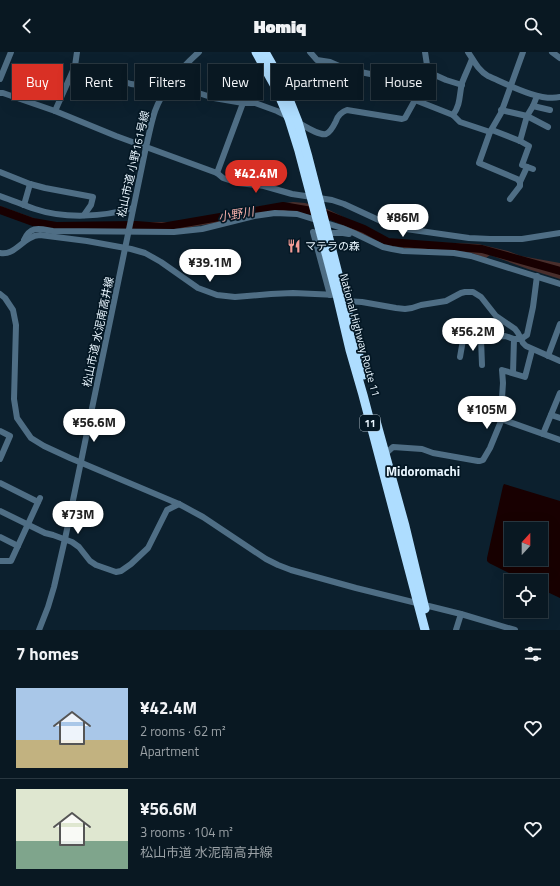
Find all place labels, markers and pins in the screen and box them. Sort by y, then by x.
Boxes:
pin: ¥42.4M [223,160,289,194]
pin: ¥86M [379,204,427,238]
restaurant icon: マテラの森 [286,238,302,254]
place label: マテラの森 [305,238,360,254]
pin: ¥39.1M [177,249,243,283]
pin: ¥56.2M [440,318,506,352]
pin: ¥105M [459,396,515,430]
pin: ¥56.6M [61,409,127,443]
pin: ¥73M [54,501,102,535]

